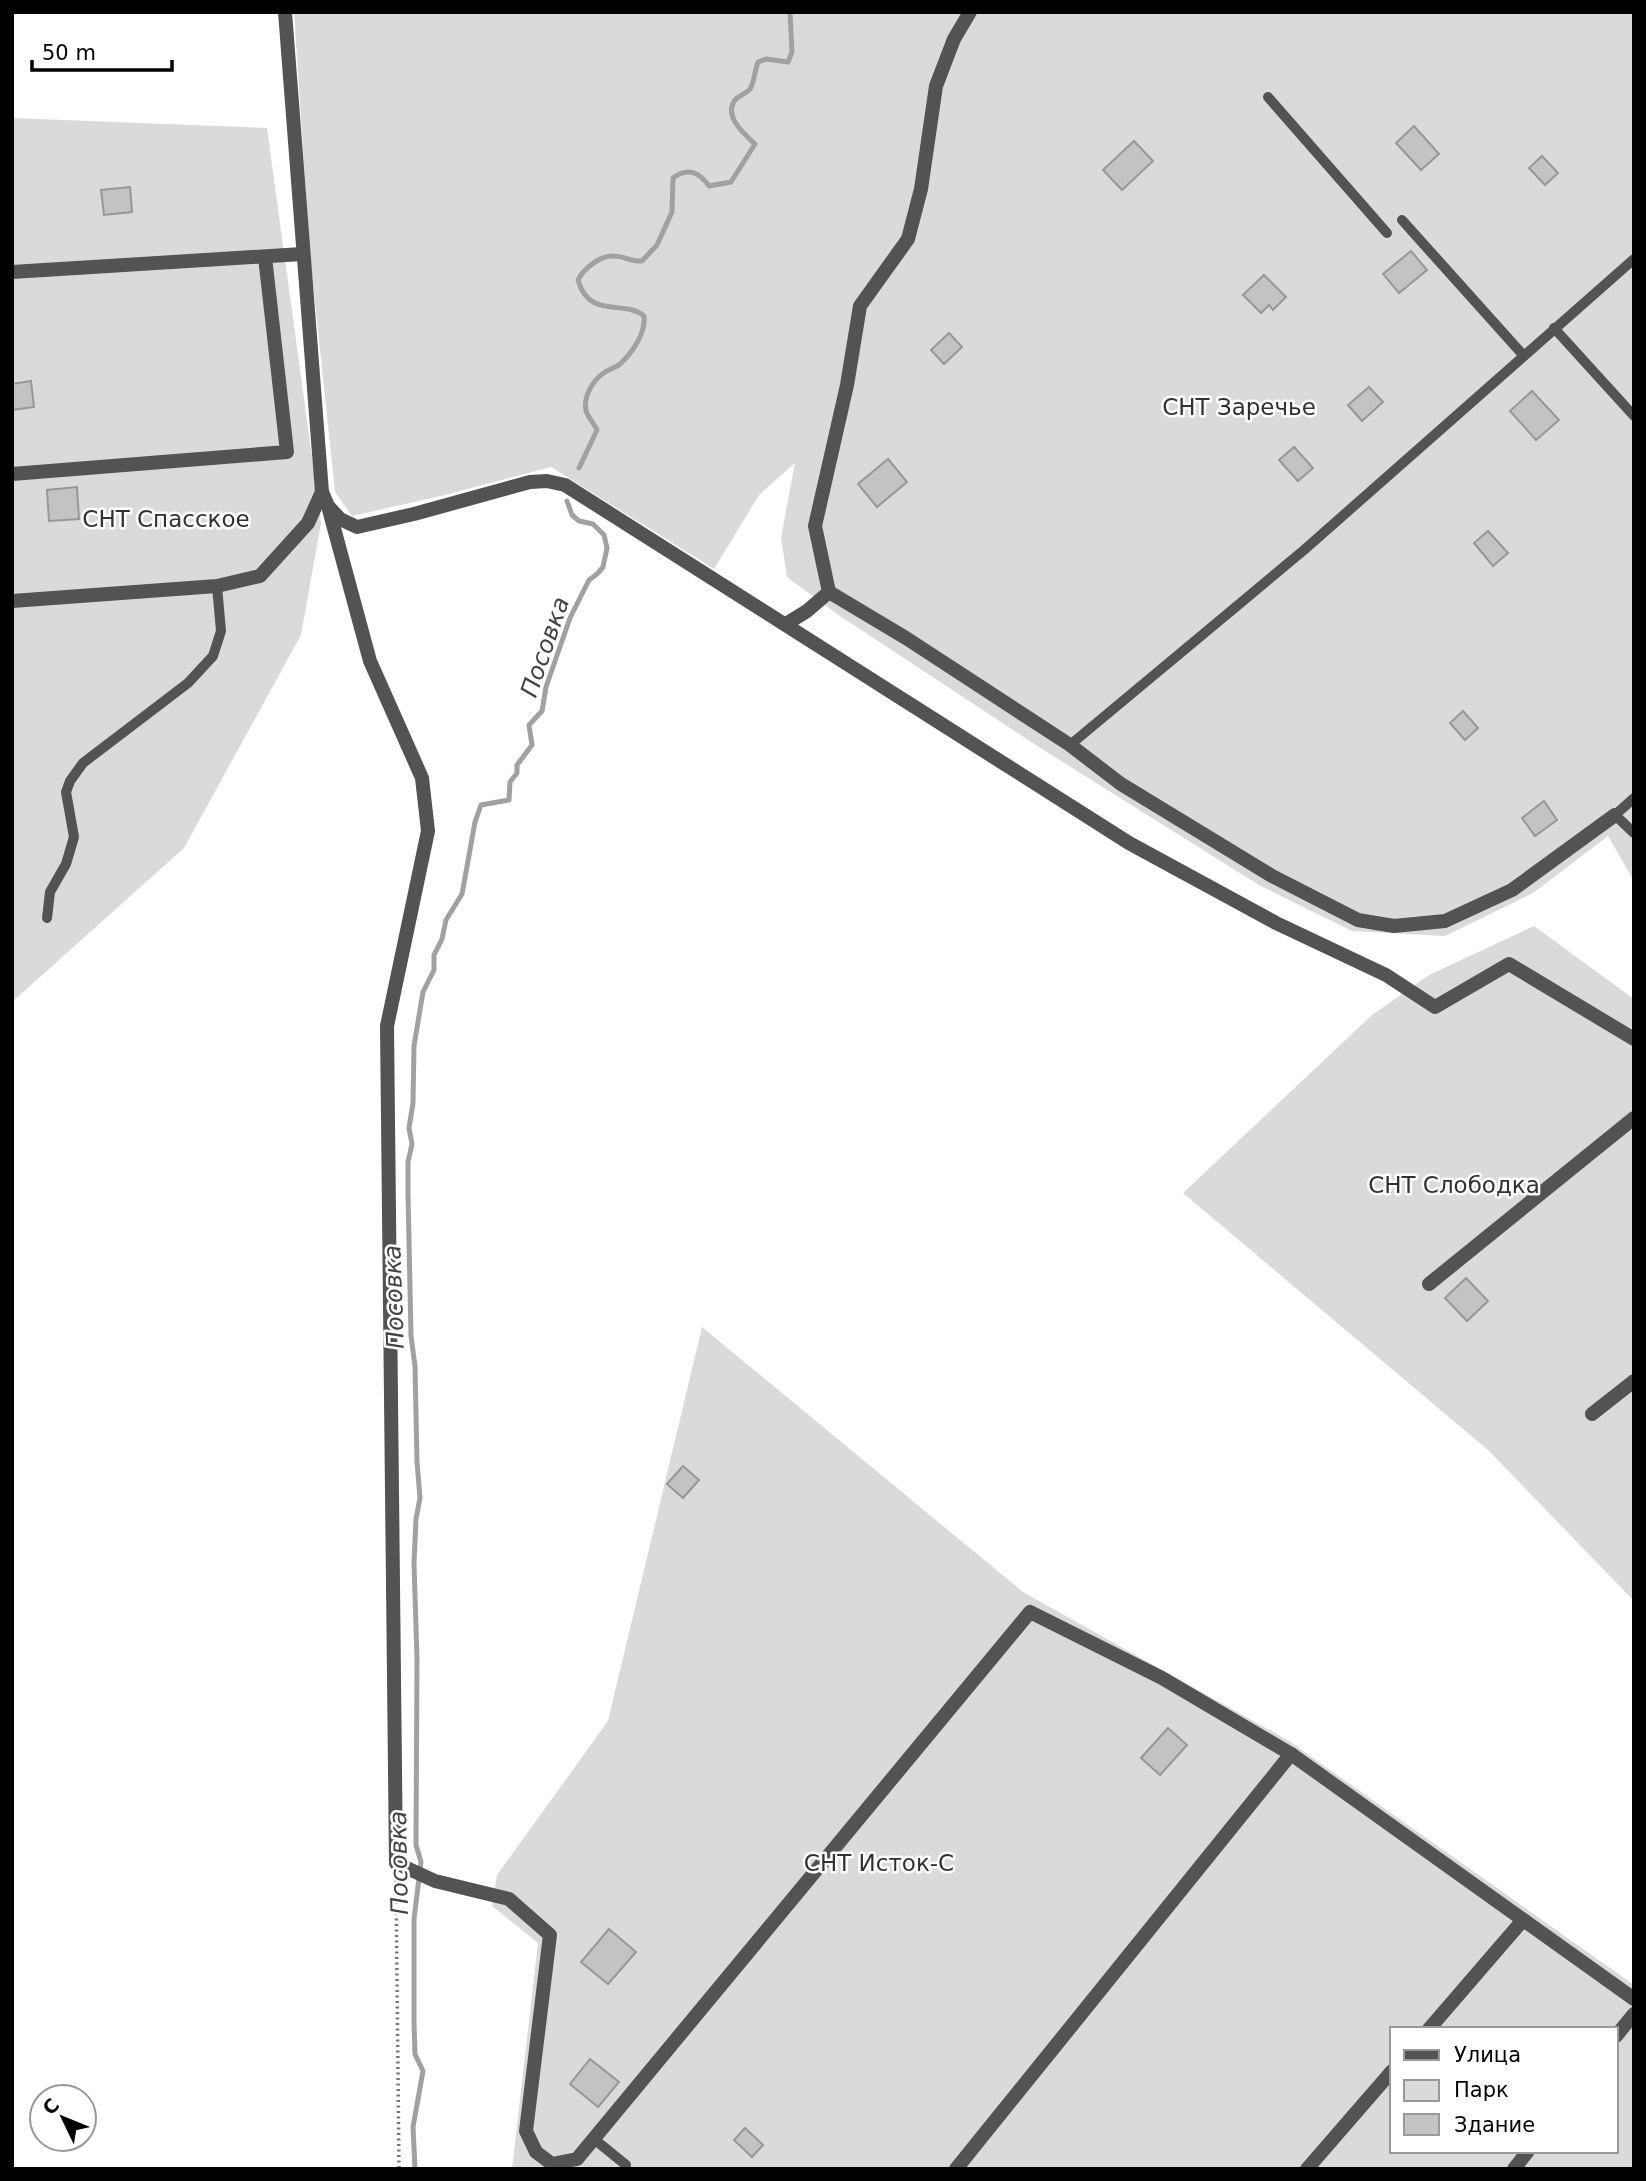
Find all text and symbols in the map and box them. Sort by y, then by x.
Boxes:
scale bar [32,28,172,72]
text: 50 m [42,41,96,65]
park label: СНТ Заречье [1162,394,1316,420]
park label: СНТ Спасское [82,506,250,532]
water label: Посовка [515,593,575,701]
park label: СНТ Слободка [1368,1172,1540,1198]
water label: Посовка [378,1245,410,1349]
water label: Посовка [384,1811,414,1915]
park label: СНТ Исток-С [804,1850,954,1876]
legend [1390,2027,1618,2153]
text: Улица [1454,2043,1521,2067]
text: Парк [1454,2078,1509,2102]
north arrow [28,2083,98,2153]
text: С [38,2094,63,2119]
text: Здание [1454,2113,1535,2137]

